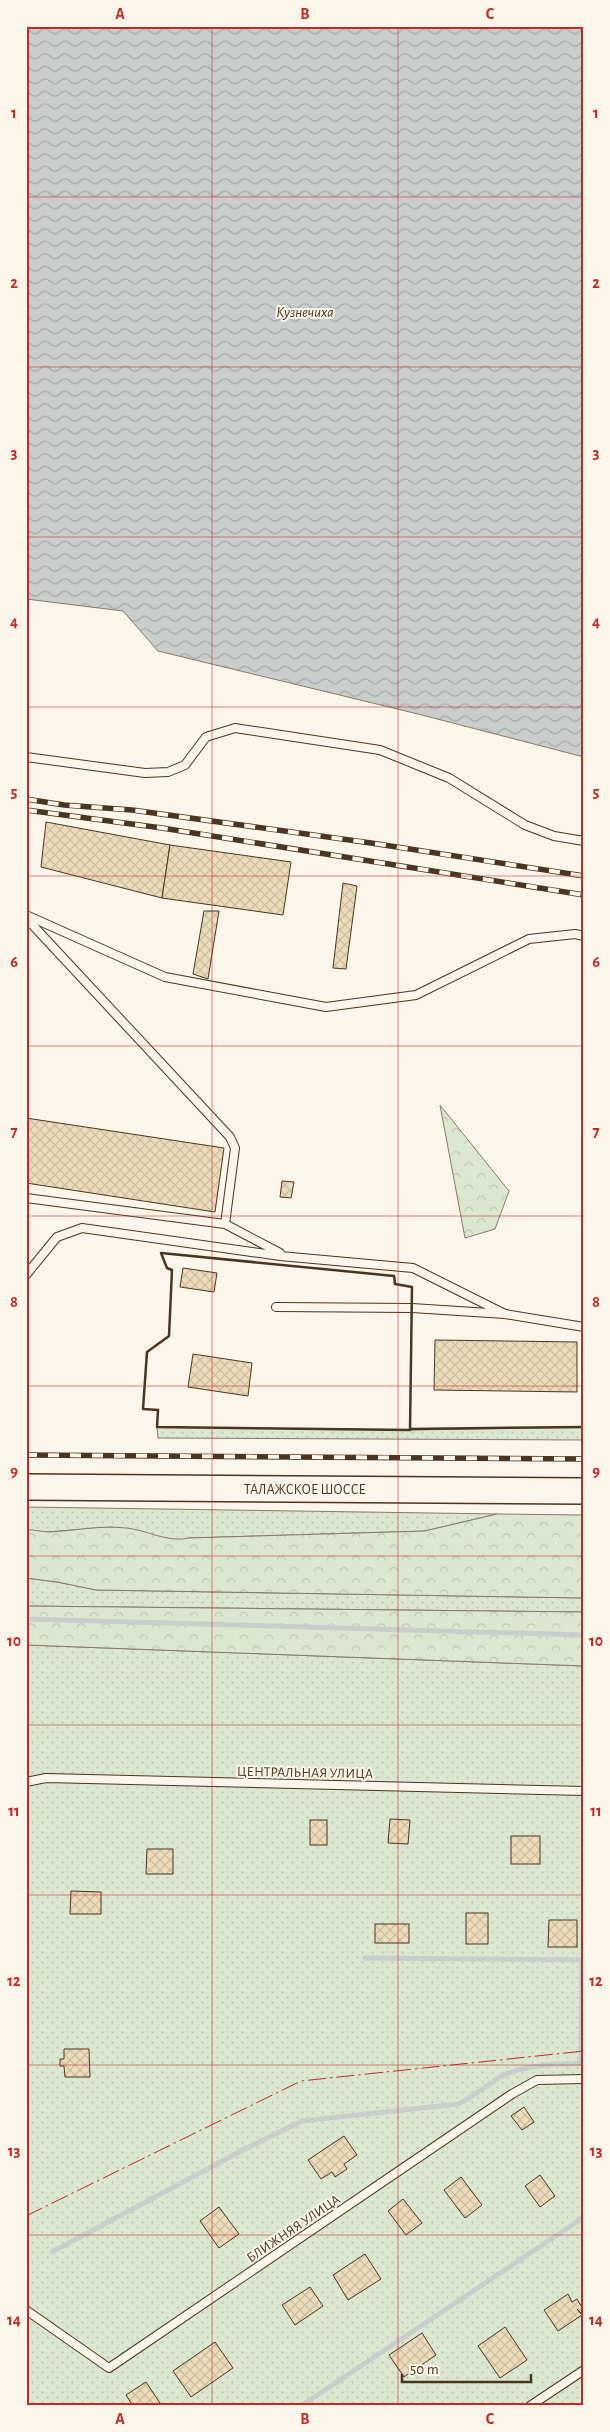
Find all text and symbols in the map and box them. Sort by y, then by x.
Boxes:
text: A [115,6,125,22]
text: B [300,6,310,22]
text: C [486,6,495,22]
text: 1 [11,105,17,121]
text: 1 [593,105,599,121]
text: 2 [10,275,18,291]
text: 2 [592,275,600,291]
water label: Кузнечиха [276,305,334,320]
text: 3 [11,445,18,461]
text: 3 [593,445,600,461]
text: 4 [10,614,18,630]
text: 4 [592,614,600,630]
text: 5 [11,784,18,800]
text: 5 [593,784,600,800]
text: 6 [10,954,18,970]
text: 6 [592,954,600,970]
text: 7 [11,1124,18,1140]
text: 7 [593,1124,600,1140]
text: 8 [10,1294,18,1310]
text: 8 [592,1294,600,1310]
text: 9 [10,1463,18,1479]
text: 9 [592,1463,600,1479]
street label: ТАЛАЖСКОЕ ШОССЕ [244,1483,366,1497]
text: 10 [7,1633,21,1649]
text: 10 [589,1633,603,1649]
street label: ЦЕНТРАЛЬНАЯ УЛИЦА [237,1765,373,1781]
text: 11 [8,1803,20,1819]
text: 11 [590,1803,602,1819]
text: 12 [7,1973,21,1989]
text: 12 [589,1973,603,1989]
text: 13 [8,2143,20,2159]
text: 13 [590,2143,602,2159]
street label: БЛИЖНЯЯ УЛИЦА [244,2192,343,2265]
text: 14 [7,2312,21,2328]
text: 14 [589,2312,603,2328]
scale bar [402,2352,531,2384]
text: 50 m [410,2362,439,2377]
text: A [115,2411,125,2427]
text: B [300,2411,310,2427]
text: C [486,2411,495,2427]

